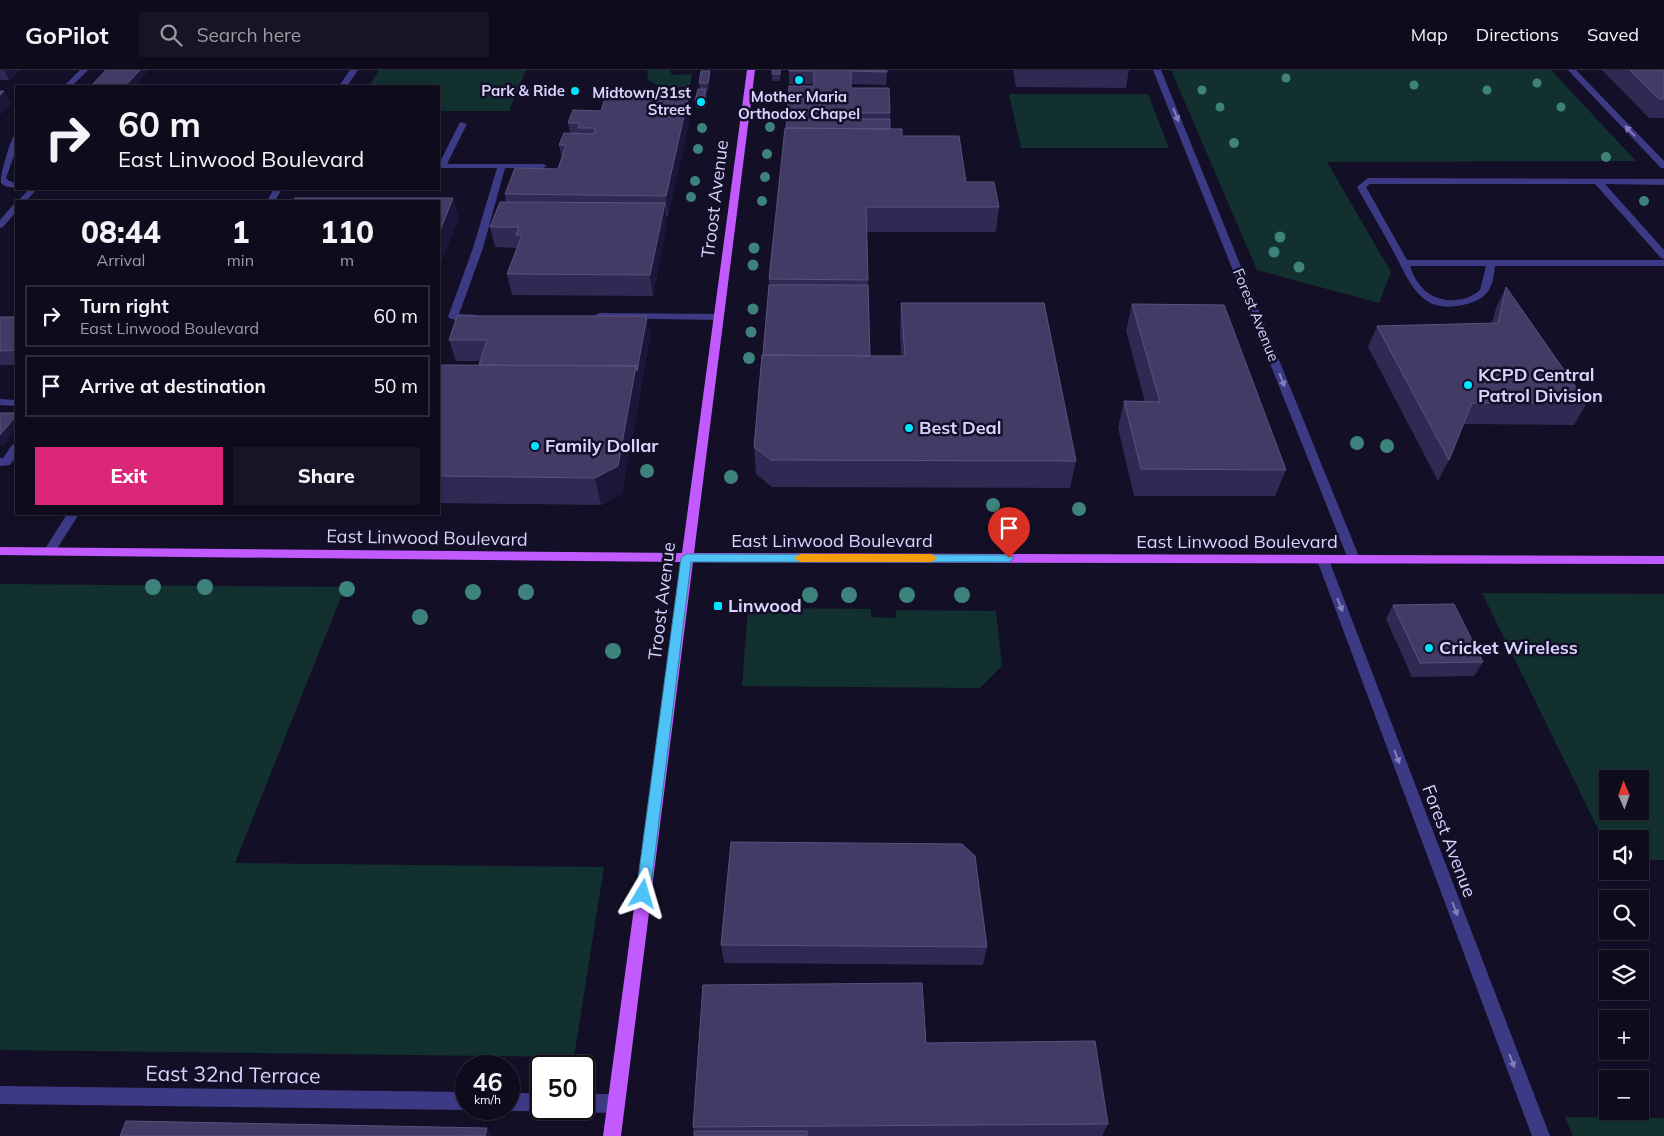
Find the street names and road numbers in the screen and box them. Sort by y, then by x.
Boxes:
street label: Troost Avenue [696,138,733,259]
street label: Forest Avenue [1229,265,1284,364]
street label: East Linwood Boulevard [326,524,528,551]
street label: East Linwood Boulevard [731,529,933,552]
street label: East Linwood Boulevard [1136,530,1338,553]
street label: Troost Avenue [643,540,680,661]
street label: Forest Avenue [1417,781,1481,900]
street label: East 32nd Terrace [145,1059,321,1089]

